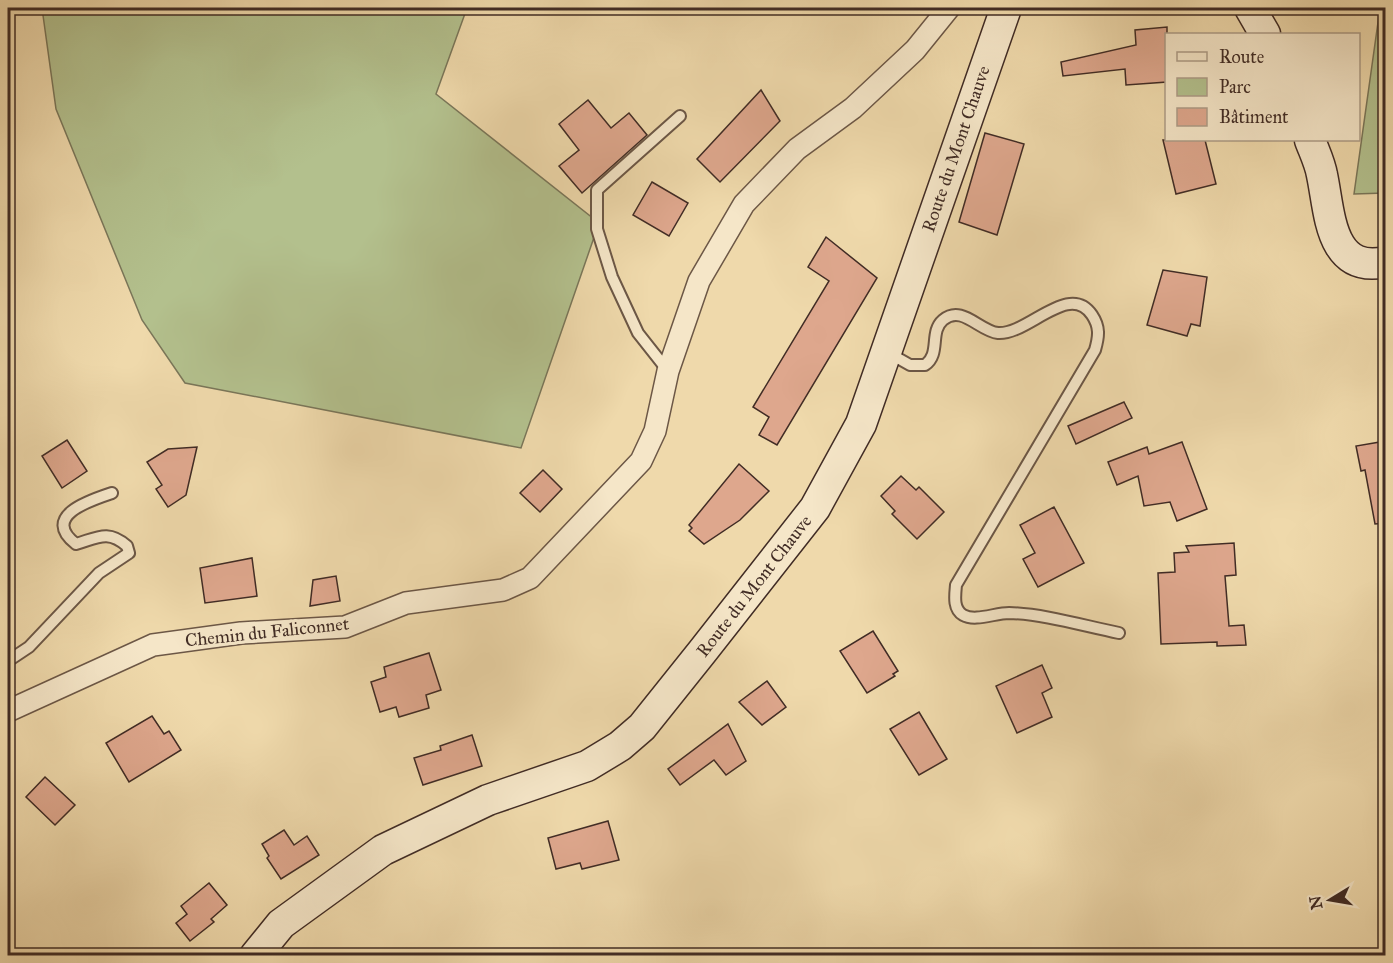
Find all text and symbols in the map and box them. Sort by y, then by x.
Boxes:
legend [1165,33,1360,141]
text: Route [1219,46,1264,68]
street label: Route du Mont Chauve [917,63,995,235]
text: Parc [1219,76,1251,98]
text: Bâtiment [1219,106,1289,128]
street label: Route du Mont Chauve [692,511,816,661]
street label: Chemin du Faliconnet [184,612,351,652]
north arrow [1300,870,1360,930]
text: N [1305,894,1326,911]

